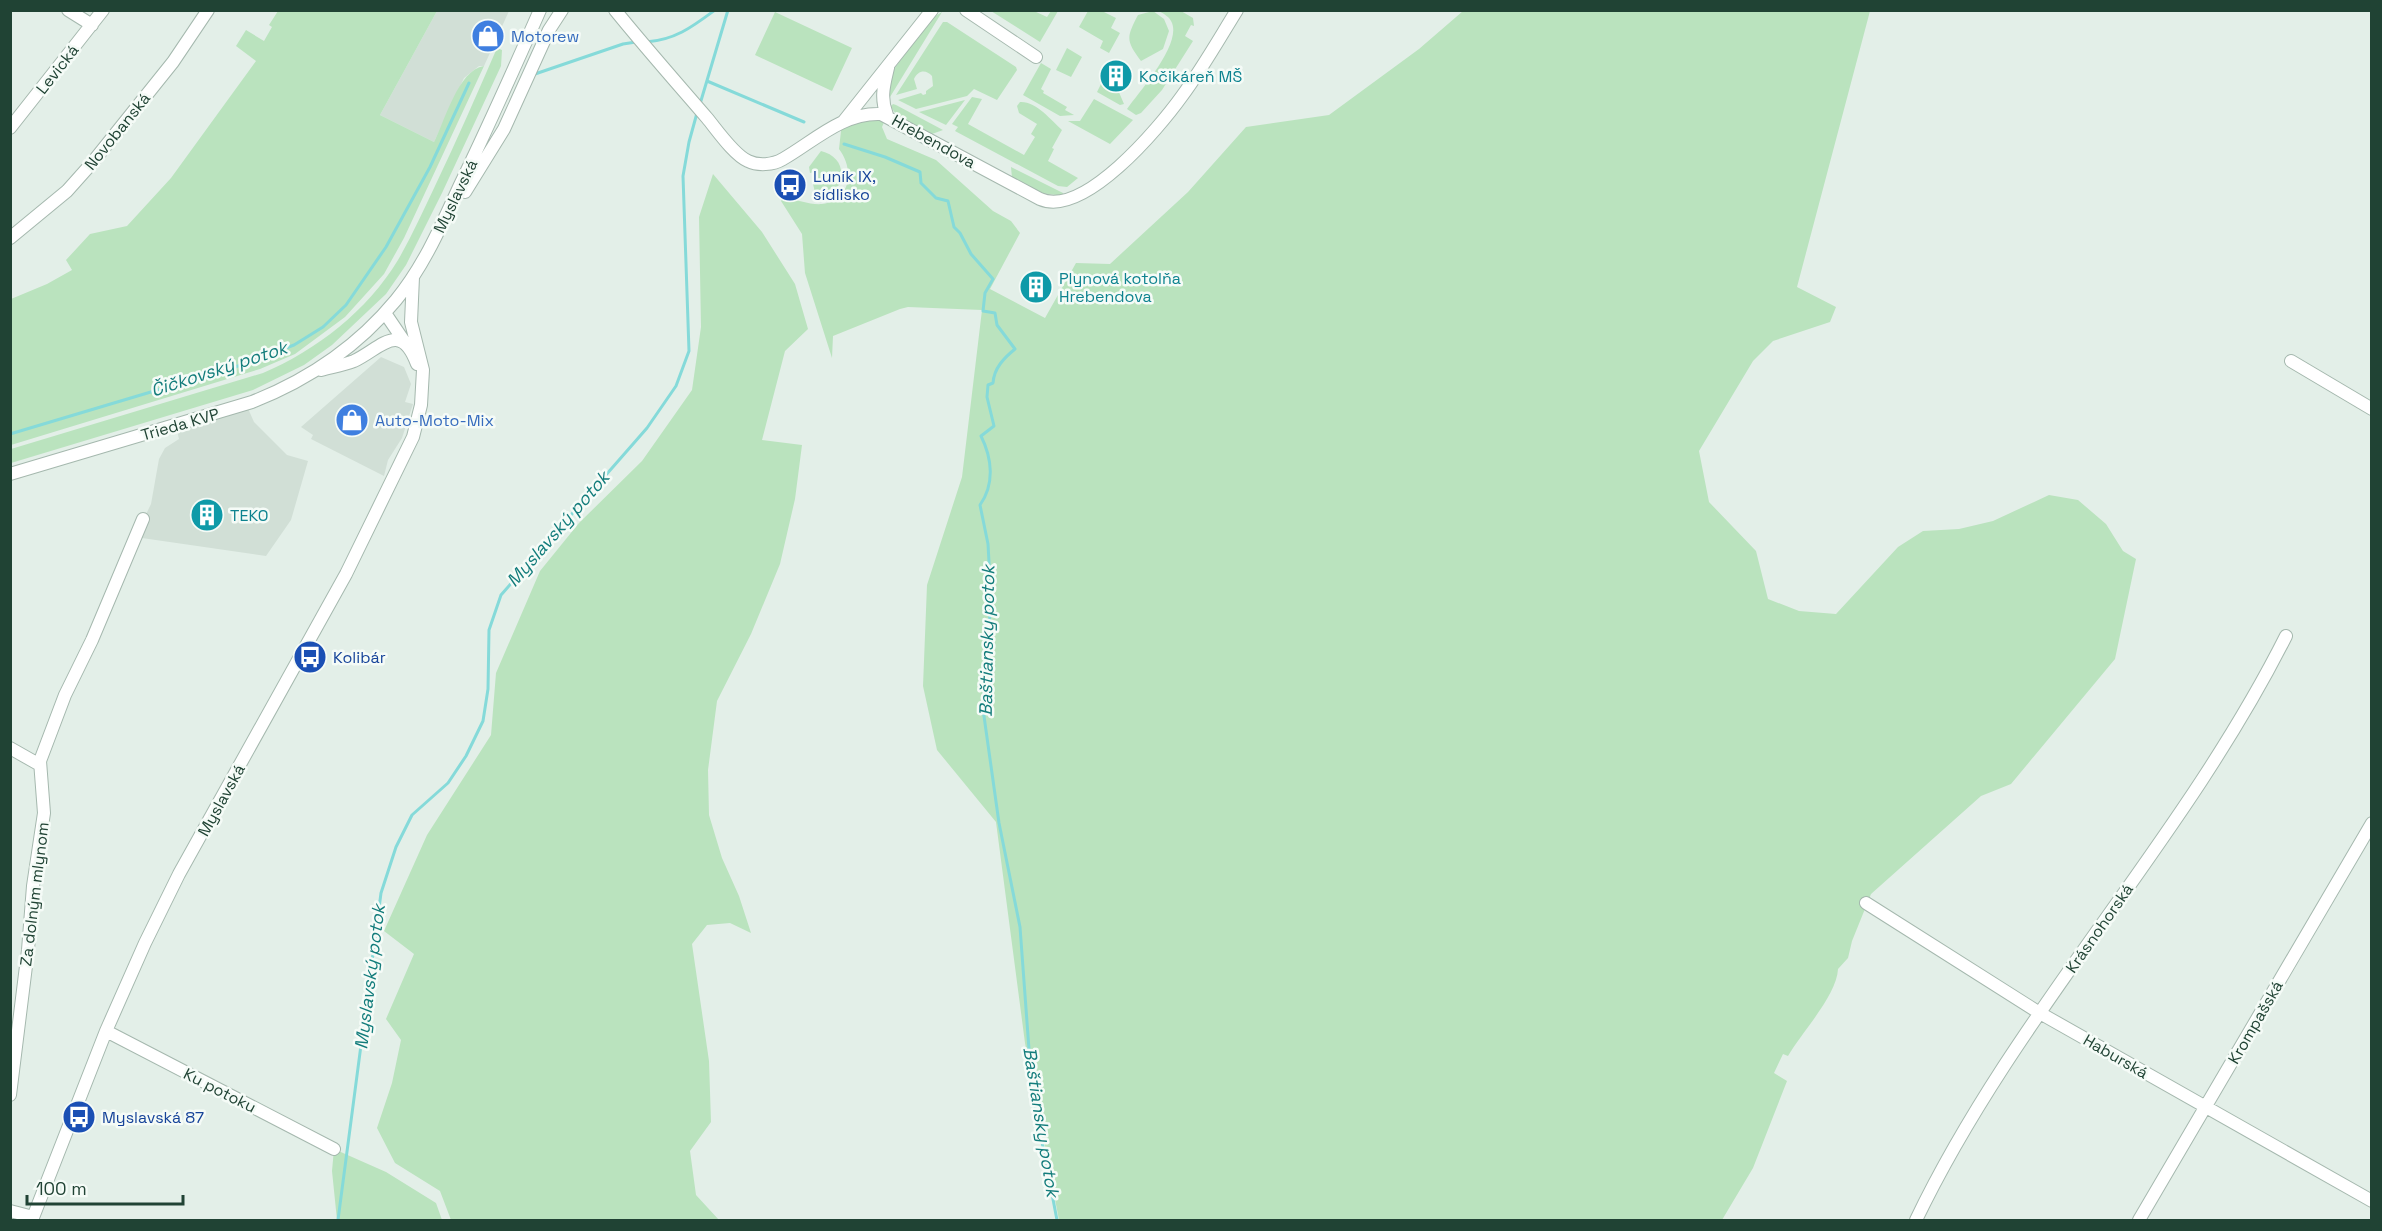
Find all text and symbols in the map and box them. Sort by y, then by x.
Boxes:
shop icon: Motorew [470,18,506,54]
place label: Motorew [511,26,579,47]
street label: Levická [31,40,83,98]
building icon: Kočikáreň MŠ [1098,58,1134,94]
place label: Kočikáreň MŠ [1139,66,1242,87]
street label: Novobanská [80,88,155,174]
street label: Hrebendova [888,110,979,173]
street label: Myslavská [429,156,482,236]
place label: Luník IX, sídlisko [813,166,876,205]
bus stop icon: Luník IX, sídlisko [772,167,808,203]
place label: Plynová kotolňa Hrebendova [1059,268,1181,307]
building icon: Plynová kotolňa Hrebendova [1018,269,1054,305]
water label: Čičkovský potok [148,335,292,401]
shop icon: Auto-Moto-Mix [334,402,370,438]
street label: Trieda KVP [139,403,222,446]
place label: Auto-Moto-Mix [375,410,494,431]
water label: Myslavský potok [501,464,616,591]
building icon: TEKO [189,497,225,533]
place label: TEKO [230,505,268,526]
water label: Baštiansky potok [974,563,999,717]
bus stop icon: Kolibár [292,639,328,675]
place label: Kolibár [333,647,386,668]
street label: Myslavská [193,761,250,840]
street label: Za dolným mlynom [15,821,54,967]
street label: Krásnohorská [2061,879,2138,977]
water label: Myslavský potok [349,901,390,1051]
street label: Krompašská [2223,977,2288,1068]
street label: Haburská [2079,1029,2152,1083]
water label: Baštiansky potok [1018,1045,1065,1201]
street label: Ku potoku [180,1063,260,1118]
bus stop icon: Myslavská 87 [61,1099,97,1135]
place label: Myslavská 87 [102,1107,204,1128]
scale bar [27,1168,183,1206]
text: 100 m [36,1177,87,1200]

